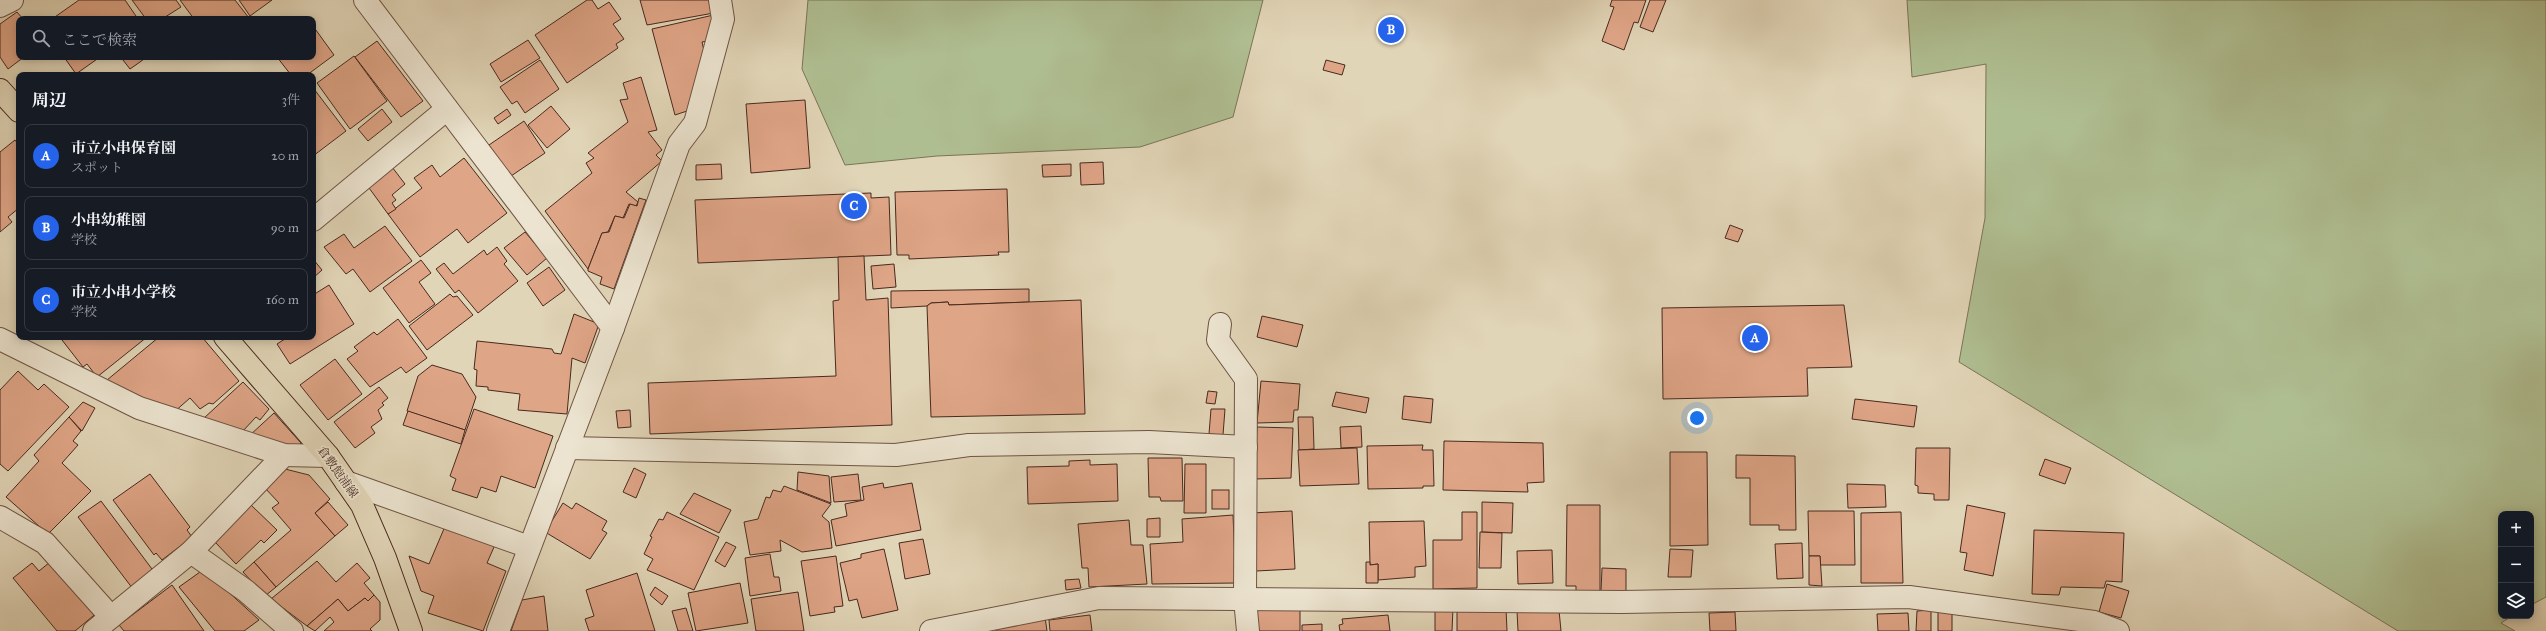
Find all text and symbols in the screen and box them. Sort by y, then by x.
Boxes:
pin: B [1378,15,1404,45]
search box [16,16,316,60]
icon: search [30,27,52,49]
text: ここで検索 [62,31,137,49]
text: 周辺 [32,90,66,111]
text: 3件 [282,92,300,108]
text: 市立小串保育園 [71,139,176,157]
text: A [42,148,50,164]
text: 20 m [271,148,299,164]
text: スポット [71,160,123,176]
pin: C [841,191,867,221]
text: 小串幼稚園 [71,211,146,229]
text: B [42,220,50,236]
text: 90 m [271,220,299,236]
text: 学校 [71,232,97,248]
text: 市立小串小学校 [71,283,176,301]
text: C [42,292,50,308]
text: 160 m [266,292,299,308]
text: 学校 [71,304,97,320]
pin: A [1742,323,1768,353]
your location [1687,408,1707,428]
street label: 倉敷飽浦線 [315,444,361,500]
map controls [2498,511,2534,619]
button: + [2498,511,2534,547]
button: − [2498,547,2534,583]
button: layers [2498,583,2534,619]

